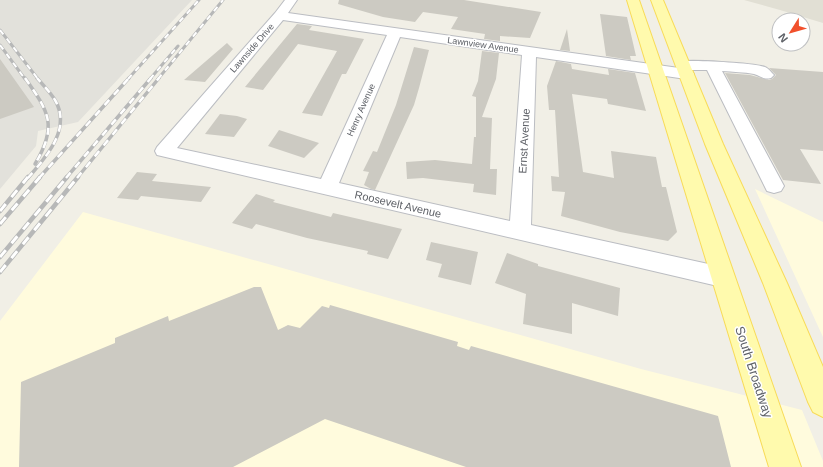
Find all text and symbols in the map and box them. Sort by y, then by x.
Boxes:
north arrow [771,12,811,52]
street label: Lawnside Drive [228,22,276,74]
text: N [776,31,790,45]
street label: Lawnview Avenue [447,35,519,55]
street label: Henry Avenue [345,82,377,138]
street label: Ernst Avenue [516,108,532,174]
street label: Roosevelt Avenue [354,188,442,220]
street label: South Broadway [732,324,776,420]

